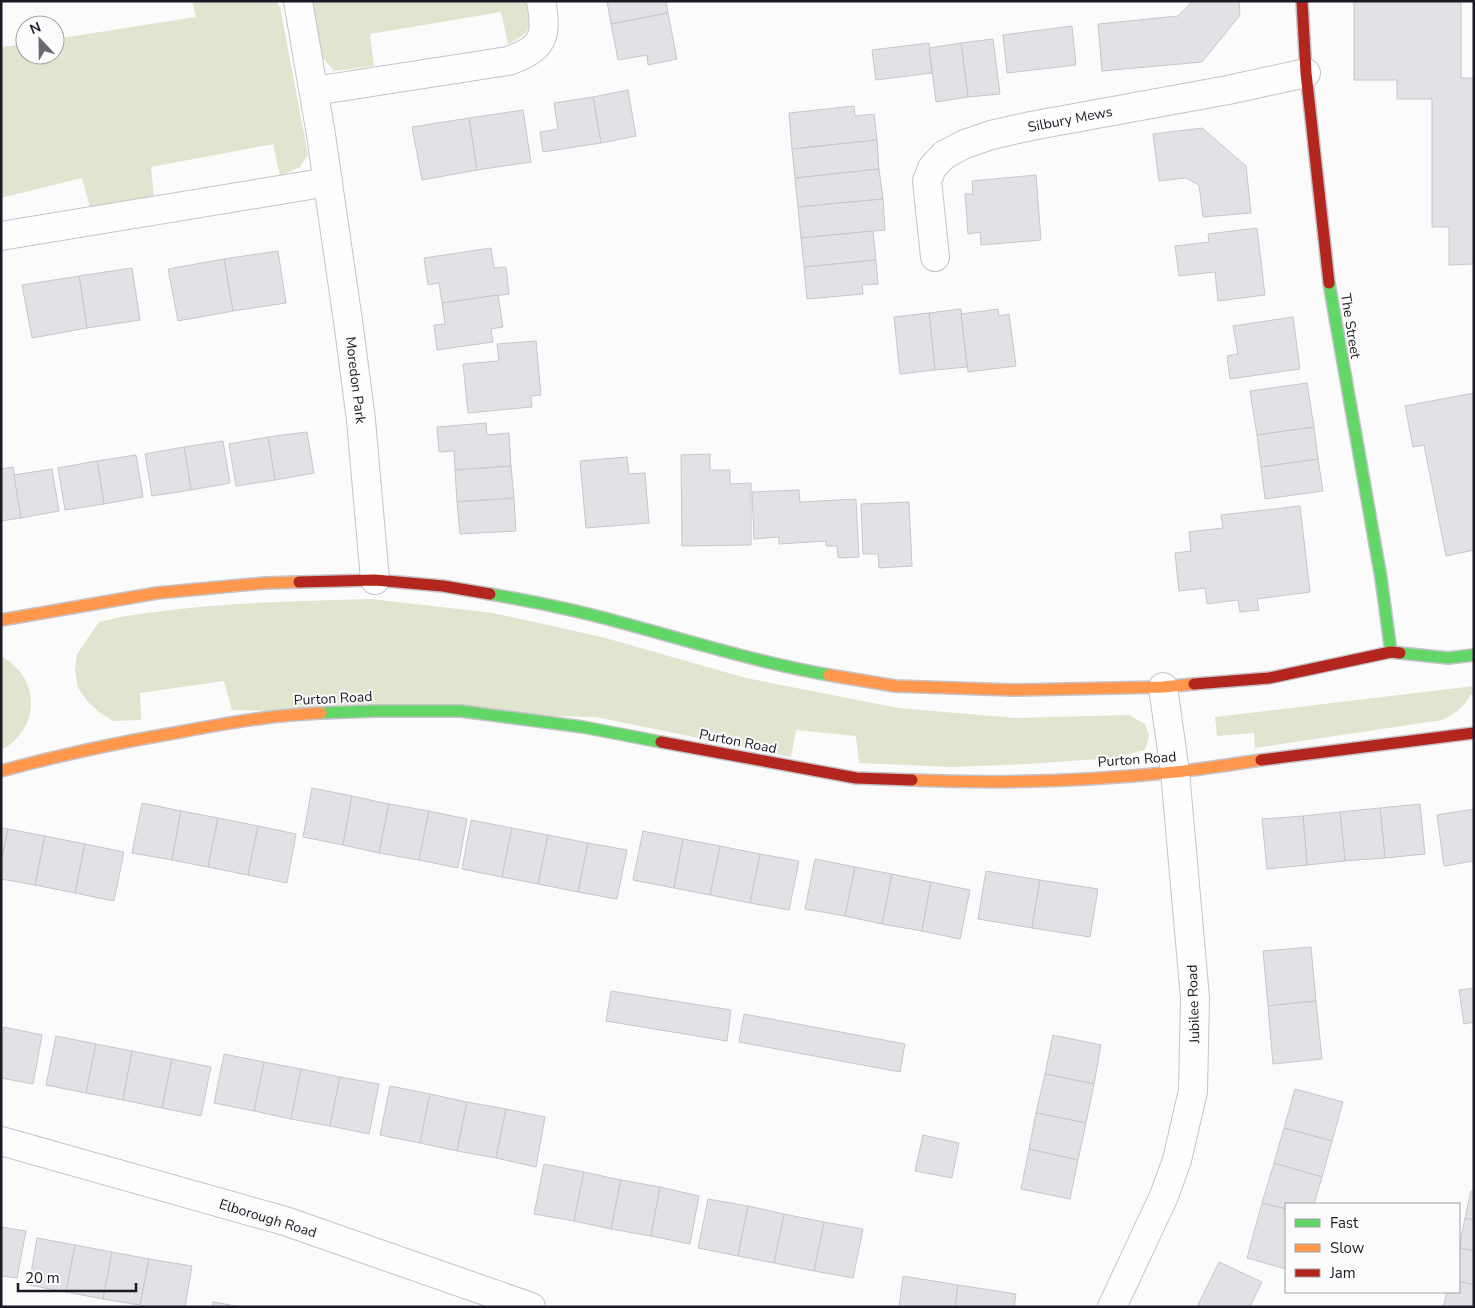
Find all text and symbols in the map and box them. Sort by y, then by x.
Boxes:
north arrow [15,15,65,65]
text: N [27,18,44,39]
street label: Silbury Mews [1026,102,1114,137]
street label: The Street [1336,292,1365,360]
street label: Moredon Park [341,335,370,426]
street label: Purton Road [293,687,373,710]
street label: Purton Road [697,725,778,758]
street label: Purton Road [1097,747,1177,772]
street label: Jubilee Road [1183,964,1204,1045]
street label: Elborough Road [217,1195,319,1242]
legend [1285,1203,1460,1293]
text: Fast [1330,1213,1359,1233]
text: Slow [1330,1238,1365,1258]
scale bar [18,1260,135,1292]
text: Jam [1329,1263,1356,1283]
text: 20 m [25,1268,60,1288]

